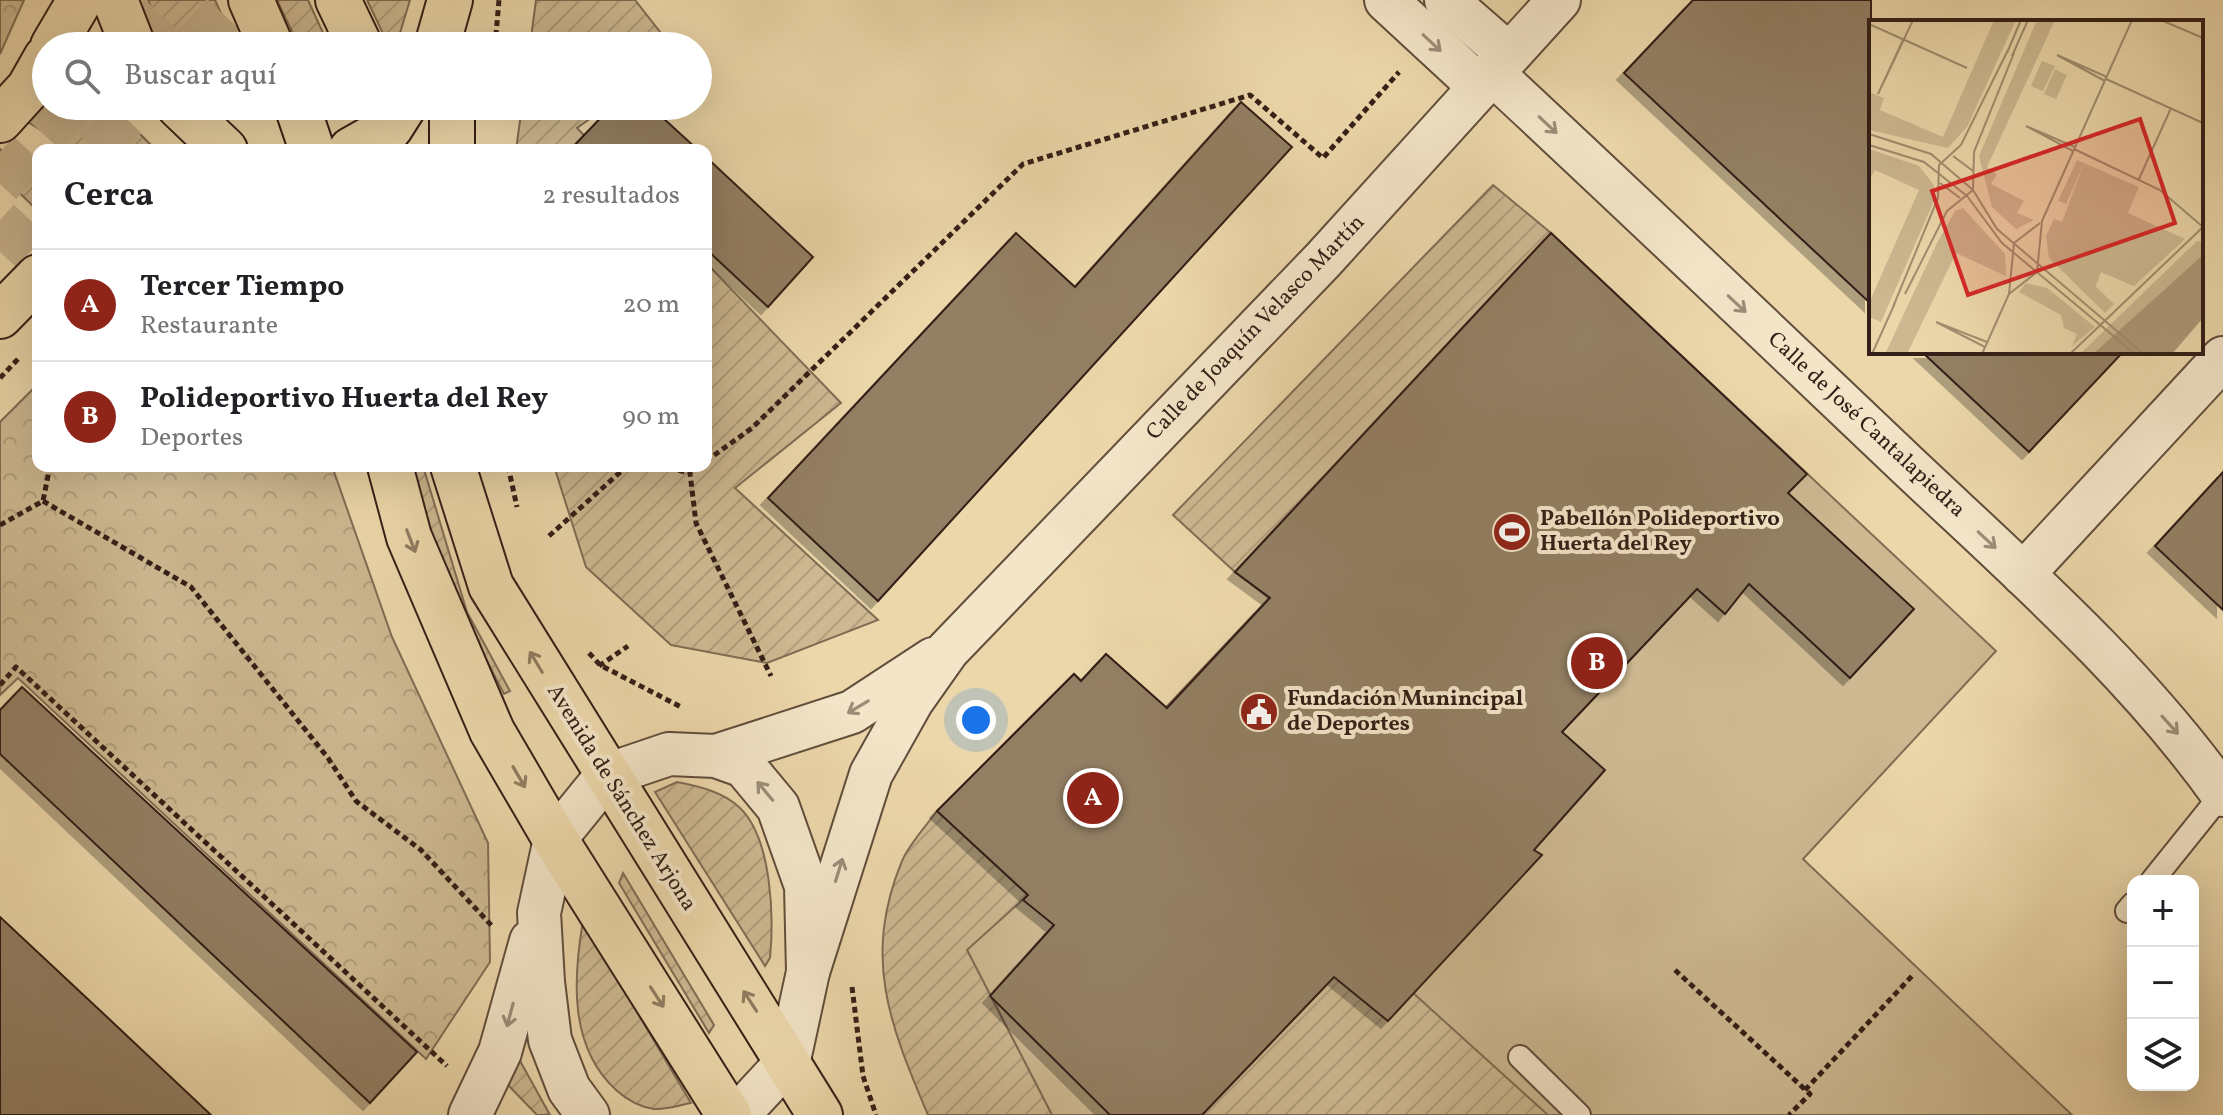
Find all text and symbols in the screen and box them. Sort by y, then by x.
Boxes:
inset map [1869,20,2203,354]
search box [32,32,712,120]
one-way arrow [1422,34,1442,53]
icon: search [60,54,104,98]
text: Buscar aquí [124,55,277,97]
one-way arrow [1538,116,1558,135]
text: Cerca [64,173,154,220]
text: 2 resultados [542,178,680,214]
street label: Calle de Joaquín Velasco Martín [1140,208,1372,448]
text: Tercer Tiempo [140,266,345,308]
text: A [81,287,99,323]
text: 20 m [622,287,680,323]
one-way arrow [1727,294,1747,313]
text: Restaurante [140,308,278,344]
street label: Calle de José Cantalapiedra [1760,325,1972,525]
text: Polideportivo Huerta del Rey [140,378,548,420]
text: B [81,399,99,435]
text: 90 m [622,399,680,435]
text: Deportes [140,420,243,456]
place label: Pabellón Polideportivo Huerta del Rey [1540,504,1780,560]
sports icon: Pabellón Polideportivo Huerta del Rey [1491,511,1533,553]
one-way arrow [405,528,419,553]
one-way arrow [1977,531,1997,550]
pin: B [1571,633,1623,693]
one-way arrow [528,651,544,674]
street label: Avenida de Sánchez Arjona [538,679,704,917]
place label: Fundación Munincipal de Deportes [1287,684,1523,740]
public building icon: Fundación Munincipal de Deportes [1238,691,1280,733]
one-way arrow [847,699,870,715]
your location [956,700,996,740]
one-way arrow [2160,714,2179,735]
one-way arrow [511,765,527,788]
pin: A [1067,768,1119,828]
one-way arrow [756,781,774,802]
one-way arrow [832,858,847,884]
map controls [2127,875,2199,1091]
button: + [2127,875,2199,947]
button: − [2127,947,2199,1019]
one-way arrow [648,986,665,1008]
one-way arrow [742,990,758,1013]
one-way arrow [502,1002,517,1028]
button: layers [2127,1019,2199,1091]

